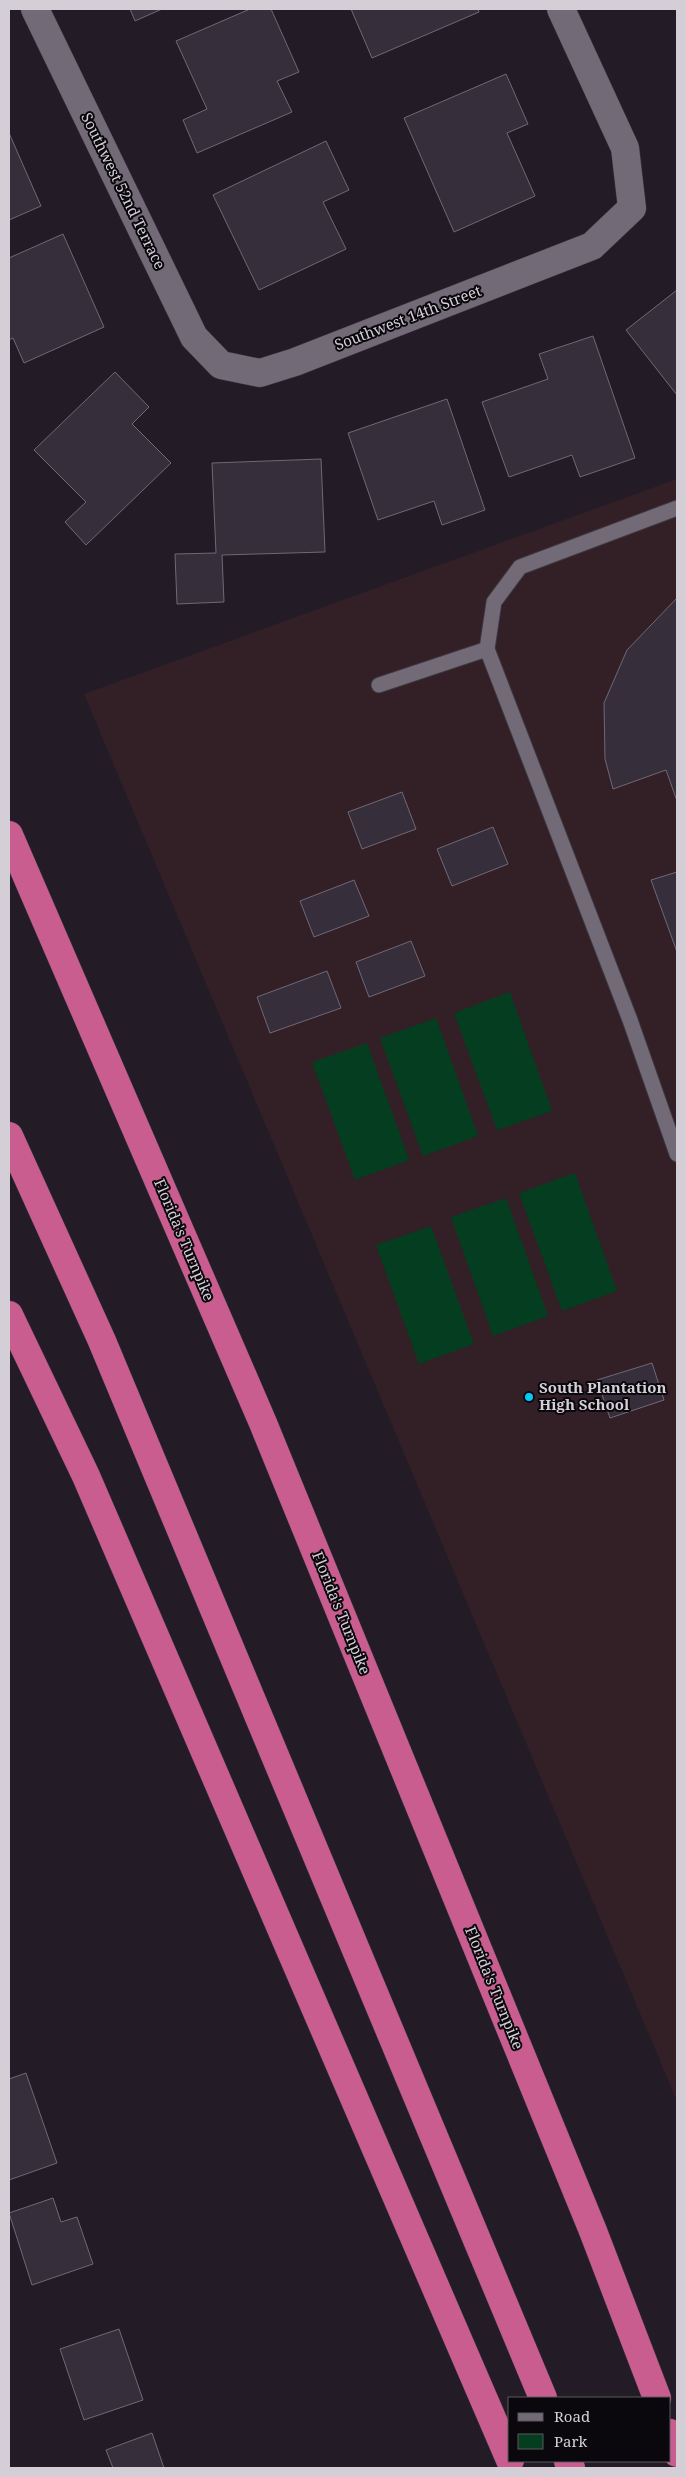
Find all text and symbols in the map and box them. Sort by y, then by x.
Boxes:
street label: Southwest 52nd Terrace [77,109,171,272]
street label: Southwest 14th Street [332,280,484,354]
street label: Florida's Turnpike [150,1175,220,1304]
place label: South Plantation High School [539,1377,666,1414]
marker: South Plantation High School [523,1391,535,1403]
street label: Florida's Turnpike [308,1548,376,1677]
street label: Florida's Turnpike [461,1923,529,2052]
legend [508,2397,671,2462]
text: Road [554,2406,590,2426]
text: Park [554,2431,588,2451]

